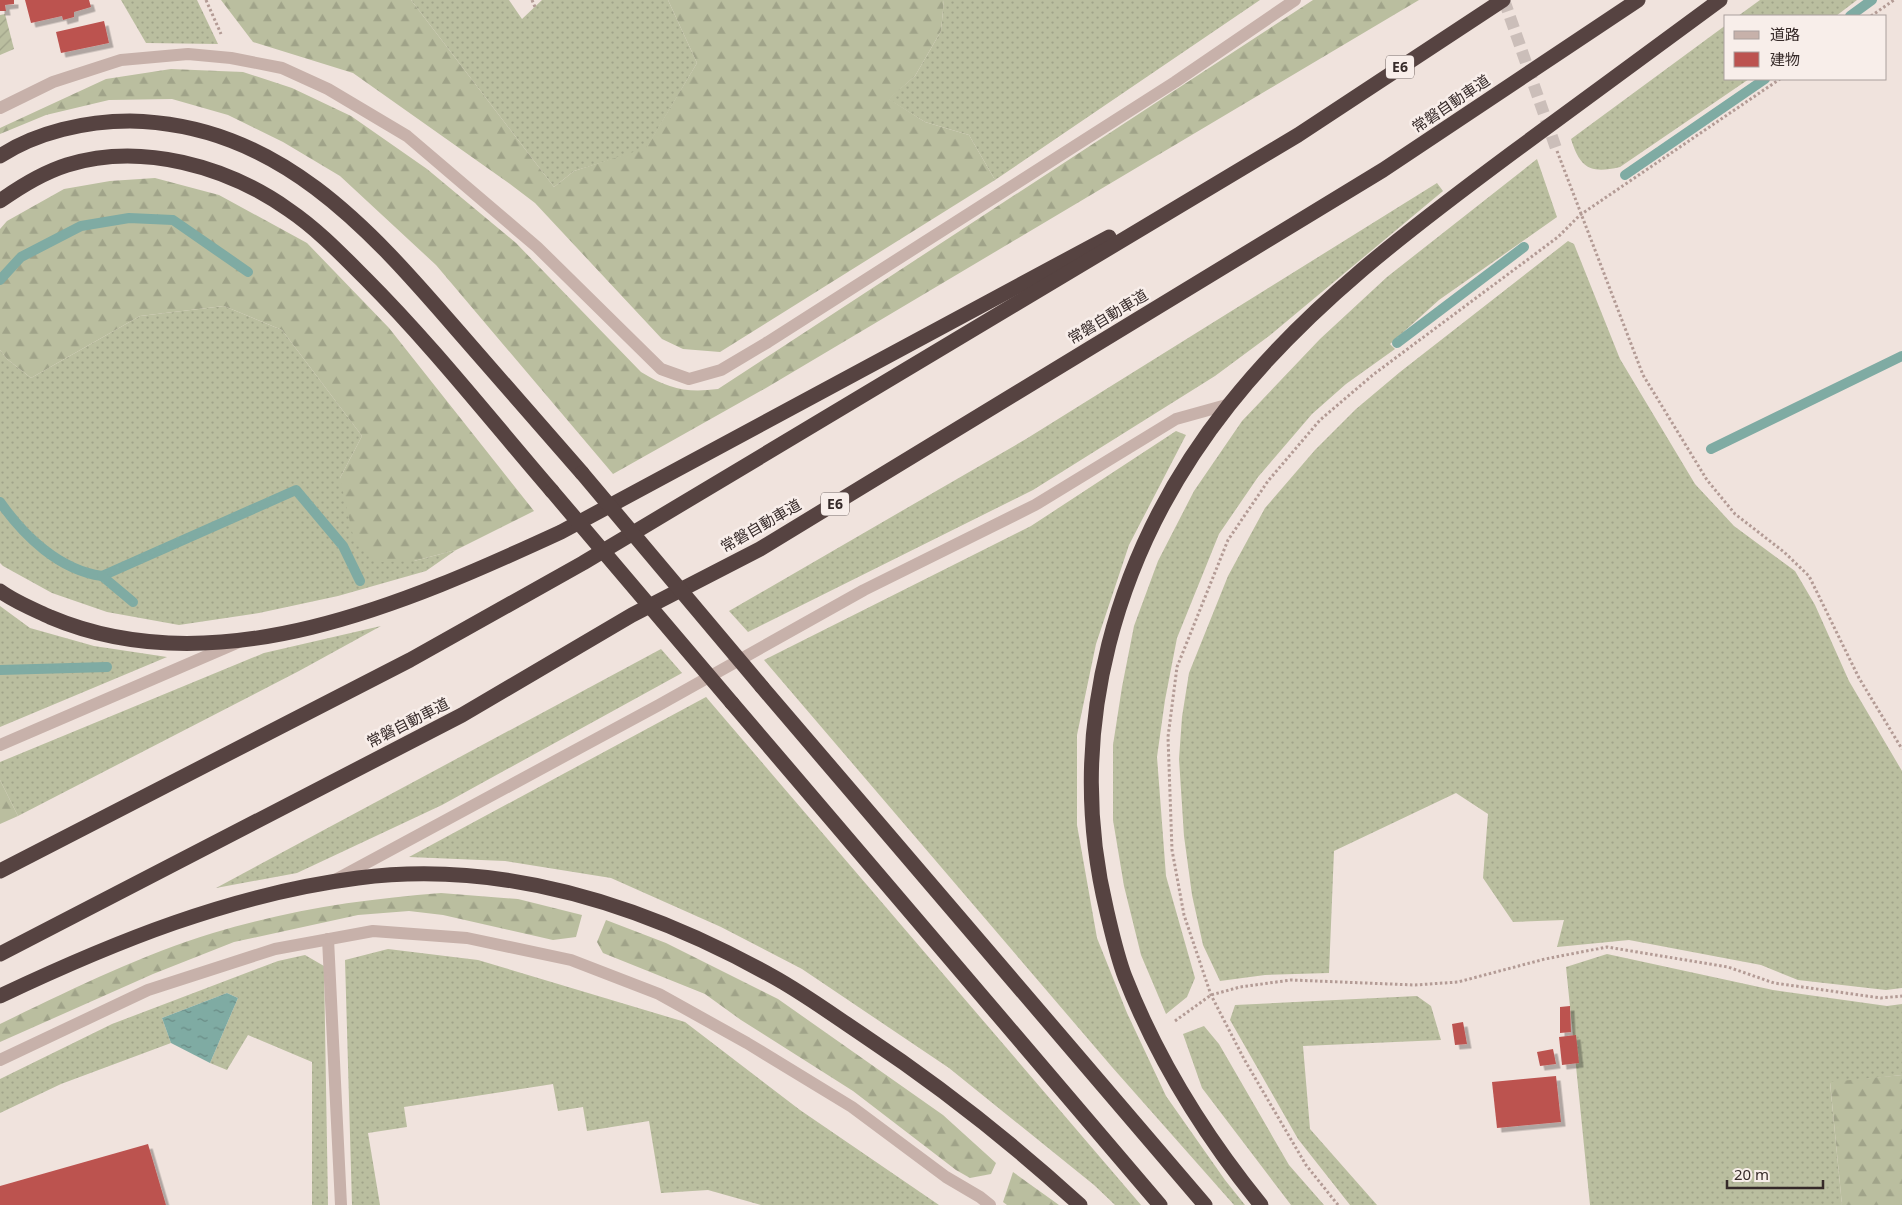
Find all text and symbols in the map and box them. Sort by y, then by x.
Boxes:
legend [1724,15,1887,80]
text: 道路 [1770,24,1800,44]
text: 建物 [1770,49,1800,69]
road number: E6 [1386,56,1414,78]
street label: 常磐自動車道 [1408,70,1493,137]
street label: 常磐自動車道 [1064,284,1151,348]
road number: E6 [821,492,849,516]
street label: 常磐自動車道 [717,494,804,556]
street label: 常磐自動車道 [363,693,452,751]
scale bar [1727,1158,1823,1190]
text: 20 m [1734,1164,1769,1184]

